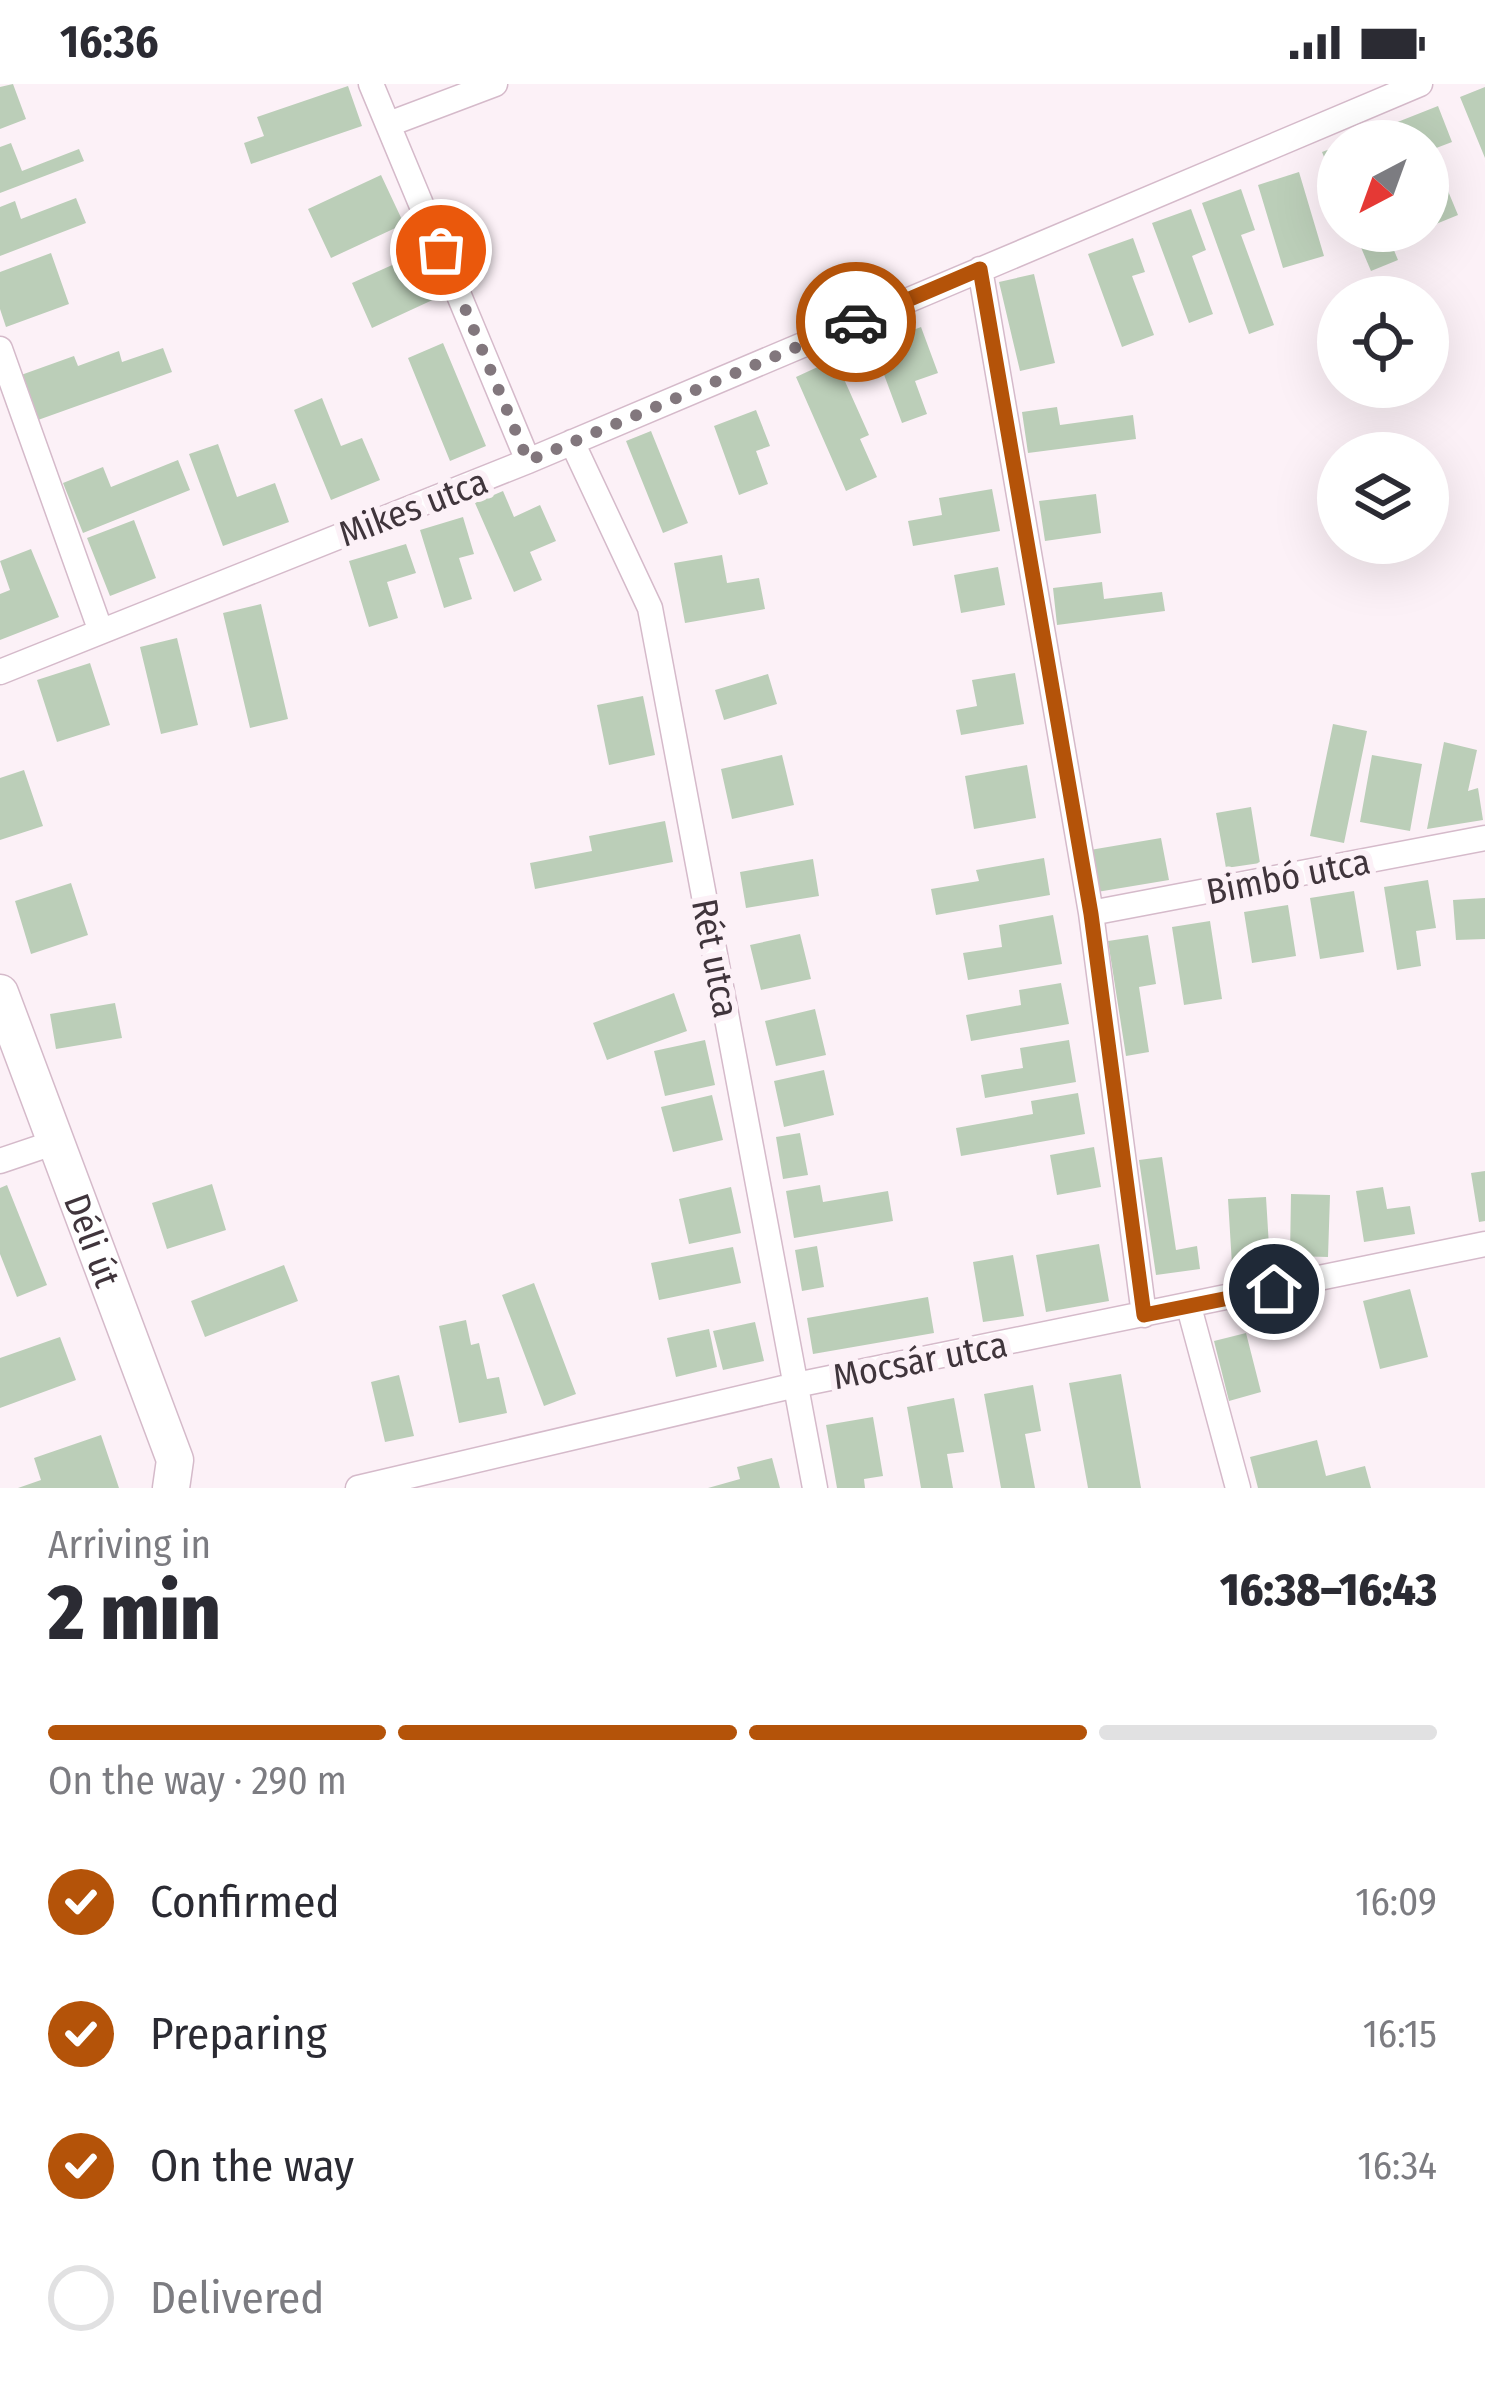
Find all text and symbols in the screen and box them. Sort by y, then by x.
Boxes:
text: 16:36 [60,15,158,69]
north arrow [1317,120,1449,252]
map controls [1317,120,1449,564]
pin [390,199,492,301]
icon: bag [408,217,474,283]
courier [796,262,916,382]
button: locate [1317,276,1449,408]
icon: car [823,289,889,355]
button: layers [1317,432,1449,564]
street label: Mikes utca [333,460,494,556]
street label: Bimbó utca [1203,840,1374,914]
street label: Rét utca [682,895,748,1021]
street label: Déli út [54,1188,129,1294]
pin [1223,1238,1325,1340]
icon: home [1241,1256,1307,1322]
street label: Mocsár utca [829,1323,1011,1399]
text: Arriving in [48,1522,211,1568]
text: 16:38–16:43 [1220,1563,1437,1617]
text: 2 min [48,1566,221,1660]
text: On the way · 290 m [48,1758,347,1804]
icon: check [48,1869,114,1935]
text: Confirmed [150,1875,340,1929]
text: 16:09 [1355,1879,1437,1925]
icon: check [48,2001,114,2067]
text: Preparing [150,2007,327,2061]
text: 16:15 [1363,2011,1437,2057]
icon: check [48,2133,114,2199]
text: On the way [150,2139,354,2193]
text: 16:34 [1358,2143,1437,2189]
text: Delivered [150,2271,324,2325]

